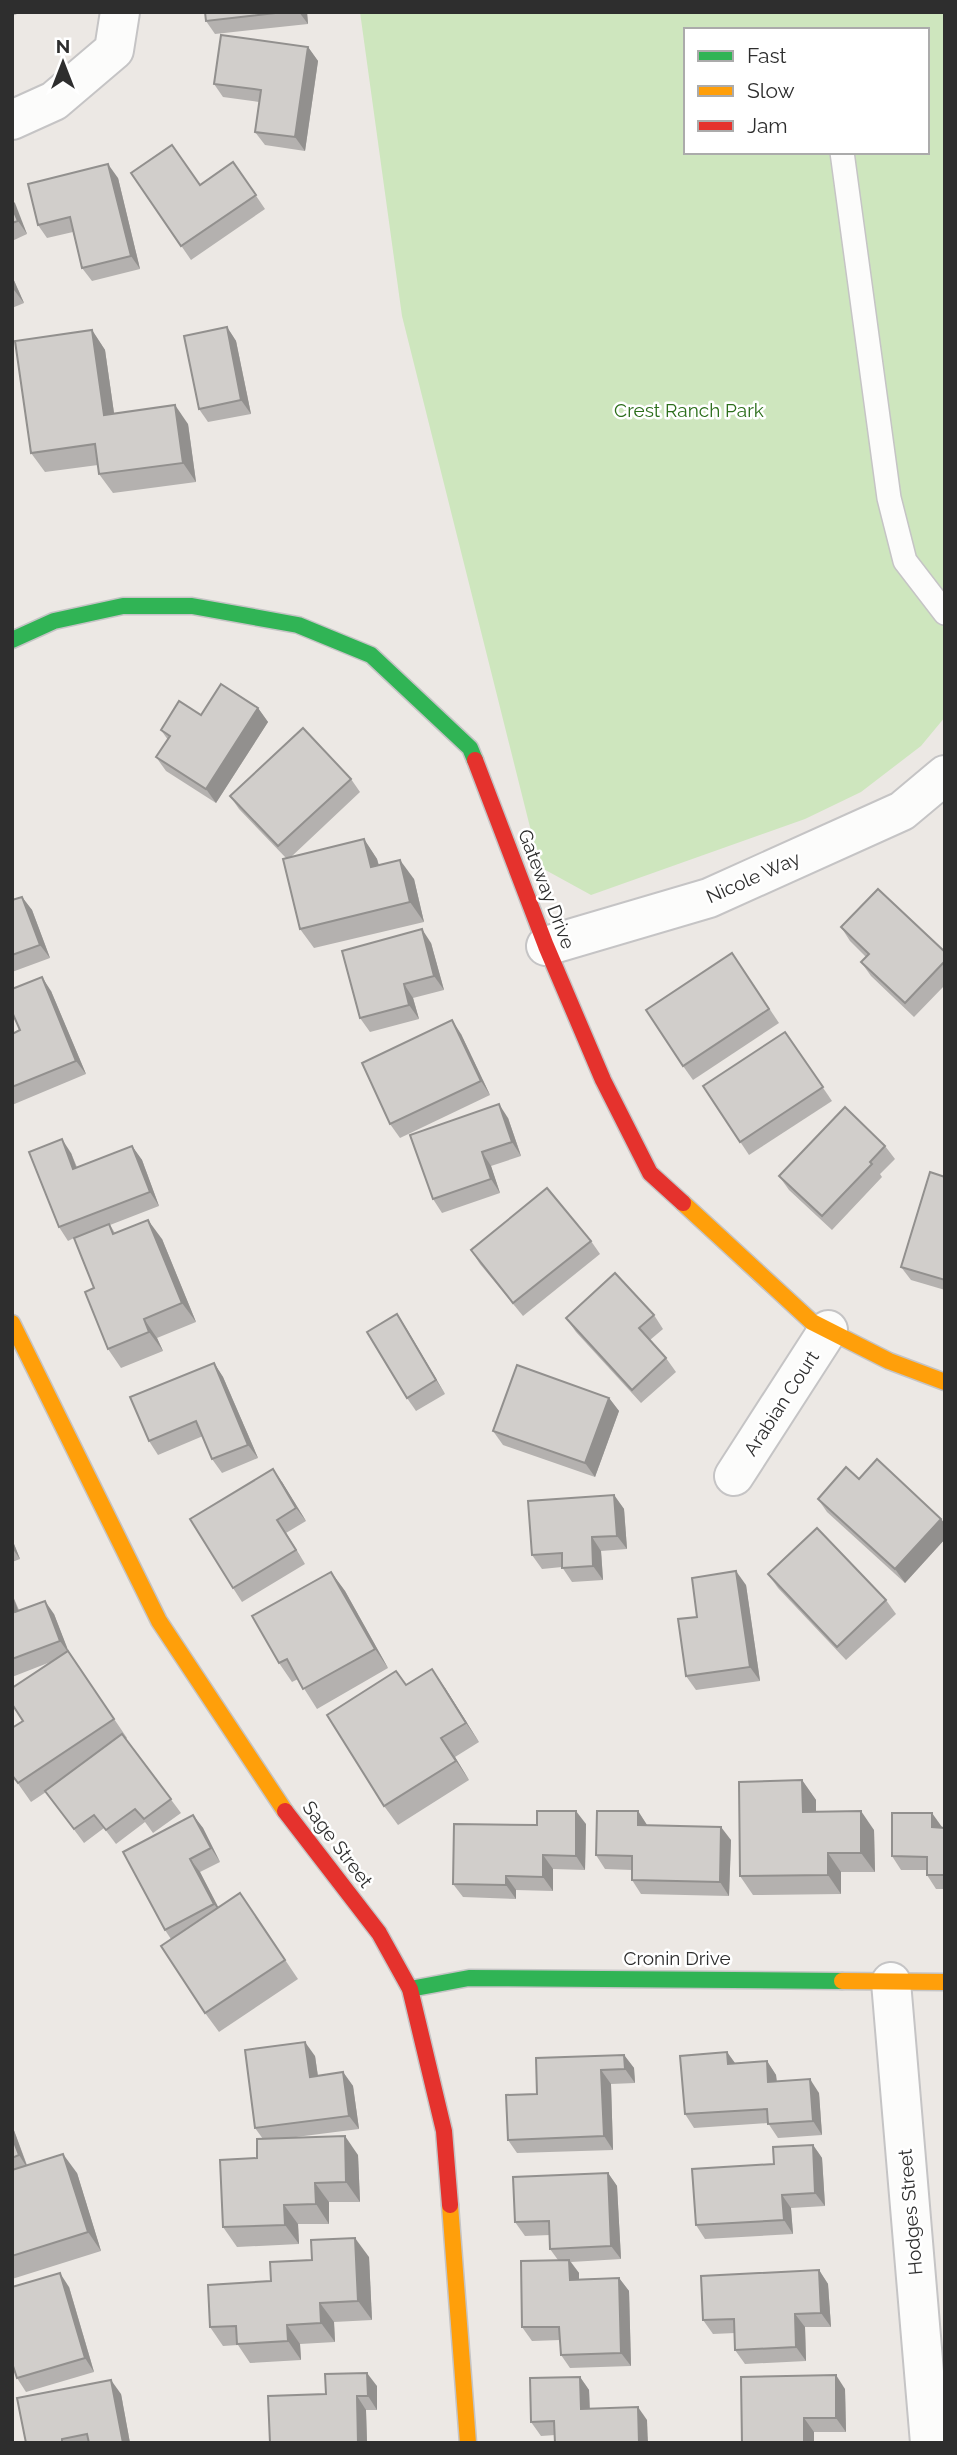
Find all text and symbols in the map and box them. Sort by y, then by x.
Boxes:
north arrow [28,28,98,98]
legend [684,28,929,154]
text: N [56,35,70,57]
text: Fast [747,43,787,68]
text: Slow [747,78,795,103]
text: Jam [747,113,788,138]
park label: Crest Ranch Park [614,399,764,421]
street label: Gateway Drive [514,826,580,952]
street label: Nicole Way [703,847,803,907]
street label: Arabian Court [739,1346,823,1460]
street label: Sage Street [298,1797,378,1892]
street label: Cronin Drive [623,1947,731,1969]
street label: Hodges Street [893,2147,926,2276]

